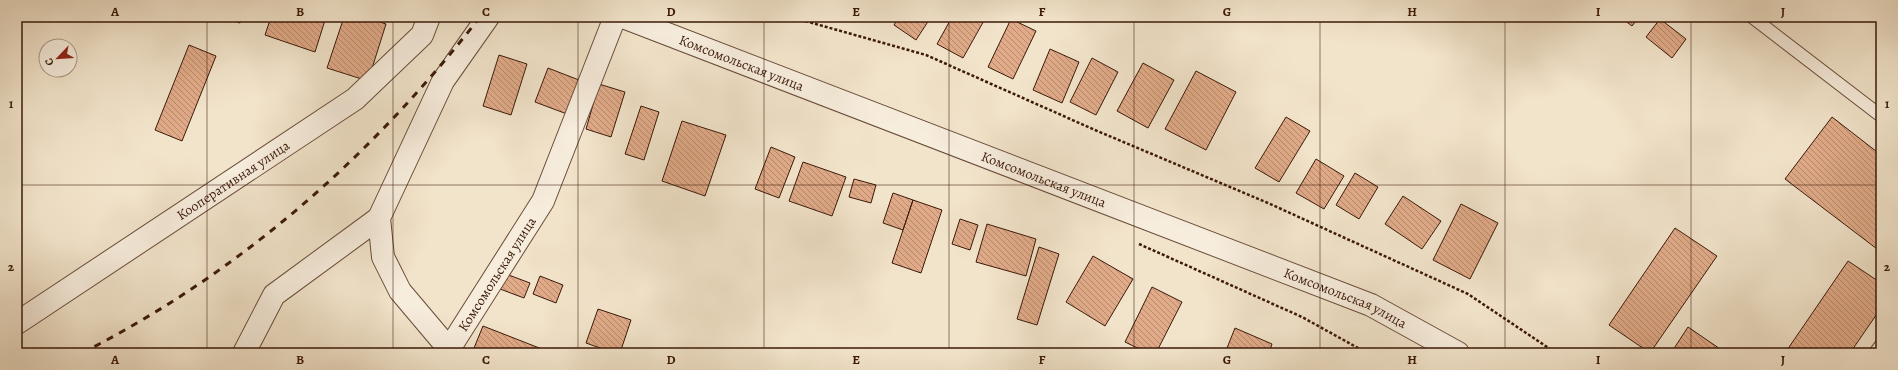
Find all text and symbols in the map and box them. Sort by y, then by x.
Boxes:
text: A [110,3,120,20]
text: B [296,3,304,20]
text: C [482,3,490,20]
text: D [666,3,676,20]
text: E [852,3,860,20]
text: F [1039,3,1046,20]
text: G [1223,3,1231,20]
text: H [1407,3,1417,20]
text: I [1596,3,1601,20]
text: J [1781,3,1785,20]
street label: Комсомольская улица [676,30,807,95]
north arrow [38,38,78,78]
text: С [41,56,58,68]
text: 1 [9,95,14,112]
text: 1 [1885,95,1890,112]
street label: Кооперативная улица [173,135,294,224]
street label: Комсомольская улица [979,146,1110,212]
street label: Комсомольская улица [453,213,540,335]
text: 2 [8,258,15,275]
text: 2 [1884,258,1891,275]
street label: Комсомольская улица [1281,263,1411,333]
text: A [110,351,120,368]
text: B [296,351,304,368]
text: C [482,351,490,368]
text: D [666,351,676,368]
text: E [852,351,860,368]
text: F [1039,351,1046,368]
text: G [1223,351,1231,368]
text: H [1407,351,1417,368]
text: I [1596,351,1601,368]
text: J [1781,351,1785,368]

